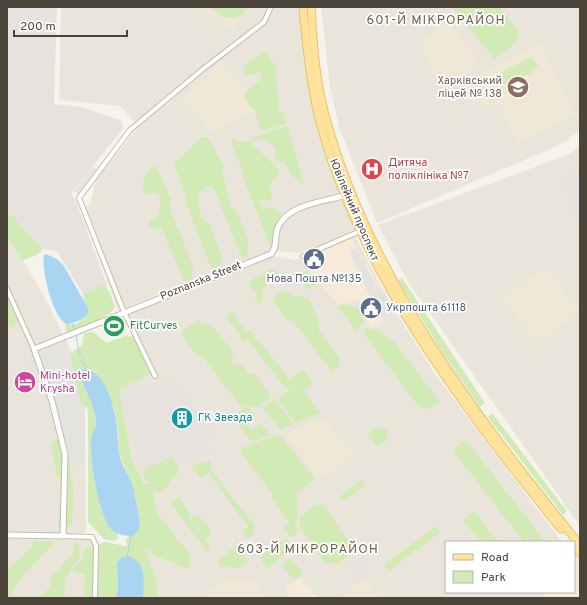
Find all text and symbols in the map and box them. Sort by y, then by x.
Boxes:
district label: 601-Й МІКРОРАЙОН [366,11,506,29]
scale bar [14,12,127,38]
text: 200 m [20,19,56,35]
place label: Харківський ліцей № 138 [438,74,502,101]
school or university icon: Харківський ліцей № 138 [505,74,531,100]
hospital icon: Дитяча поліклініка №7 [359,156,385,182]
place label: Дитяча поліклініка №7 [388,156,469,183]
street label: Ювілейний проспект [326,157,382,263]
public building icon: Нова Пошта №135 [301,246,327,272]
street label: Poznanska Street [158,258,244,304]
place label: Нова Пошта №135 [266,272,362,286]
public building icon: Укрпошта 61118 [358,295,384,321]
place label: Укрпошта 61118 [386,301,466,315]
sports icon: FitCurves [101,313,127,339]
place label: FitCurves [130,319,177,333]
hotel icon: Mini-hotel Krysha [12,369,38,395]
place label: Mini-hotel Krysha [40,369,90,396]
building icon: ГК Звезда [169,405,195,431]
place label: ГК Звезда [198,411,252,425]
district label: 603-Й МІКРОРАЙОН [237,540,379,558]
legend [445,541,575,593]
text: Road [481,550,509,566]
text: Park [481,570,506,586]

